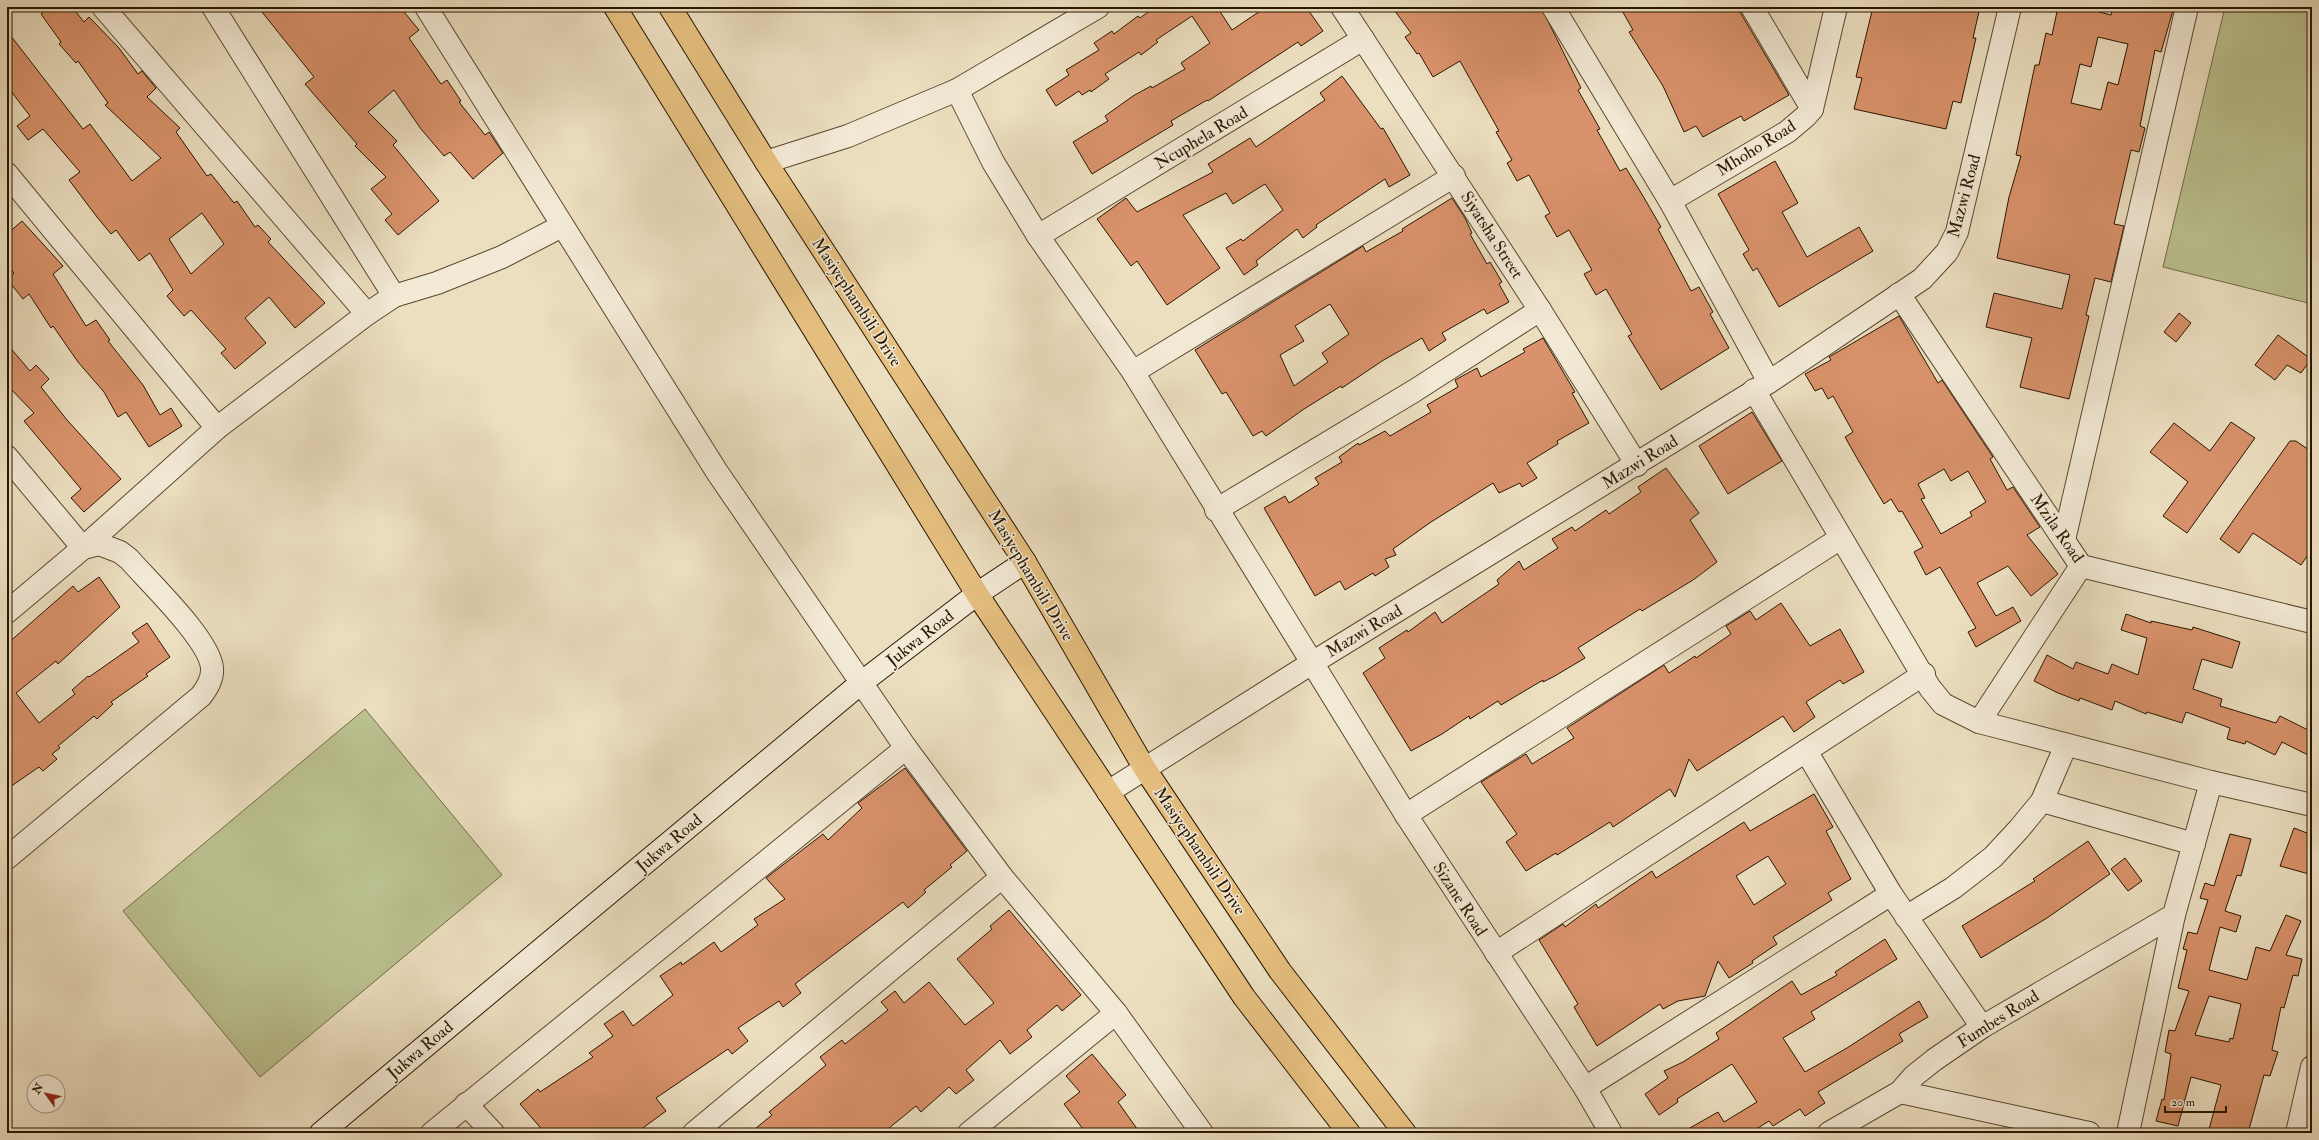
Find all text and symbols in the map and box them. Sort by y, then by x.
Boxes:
street label: Ncuphela Road [1150,102,1253,175]
street label: Mhoho Road [1712,115,1800,181]
street label: Mazwi Road [1943,151,1985,240]
street label: Siyatsha Street [1455,187,1528,284]
street label: Masiyephambili Drive [807,233,907,371]
street label: Mazwi Road [1598,430,1682,494]
street label: Mzila Road [2026,489,2089,567]
street label: Masiyephambili Drive [983,505,1079,645]
street label: Mazwi Road [1322,600,1407,662]
street label: Jukwa Road [881,605,959,672]
street label: Masiyephambili Drive [1149,783,1251,920]
street label: Jukwa Road [631,809,707,878]
street label: Sizane Road [1428,858,1492,941]
street label: Fumbes Road [1953,985,2043,1052]
street label: Jukwa Road [382,1016,458,1085]
north arrow [26,1074,66,1114]
text: N [29,1080,47,1097]
scale bar [2165,1088,2226,1114]
text: 20 m [2171,1095,2196,1110]

